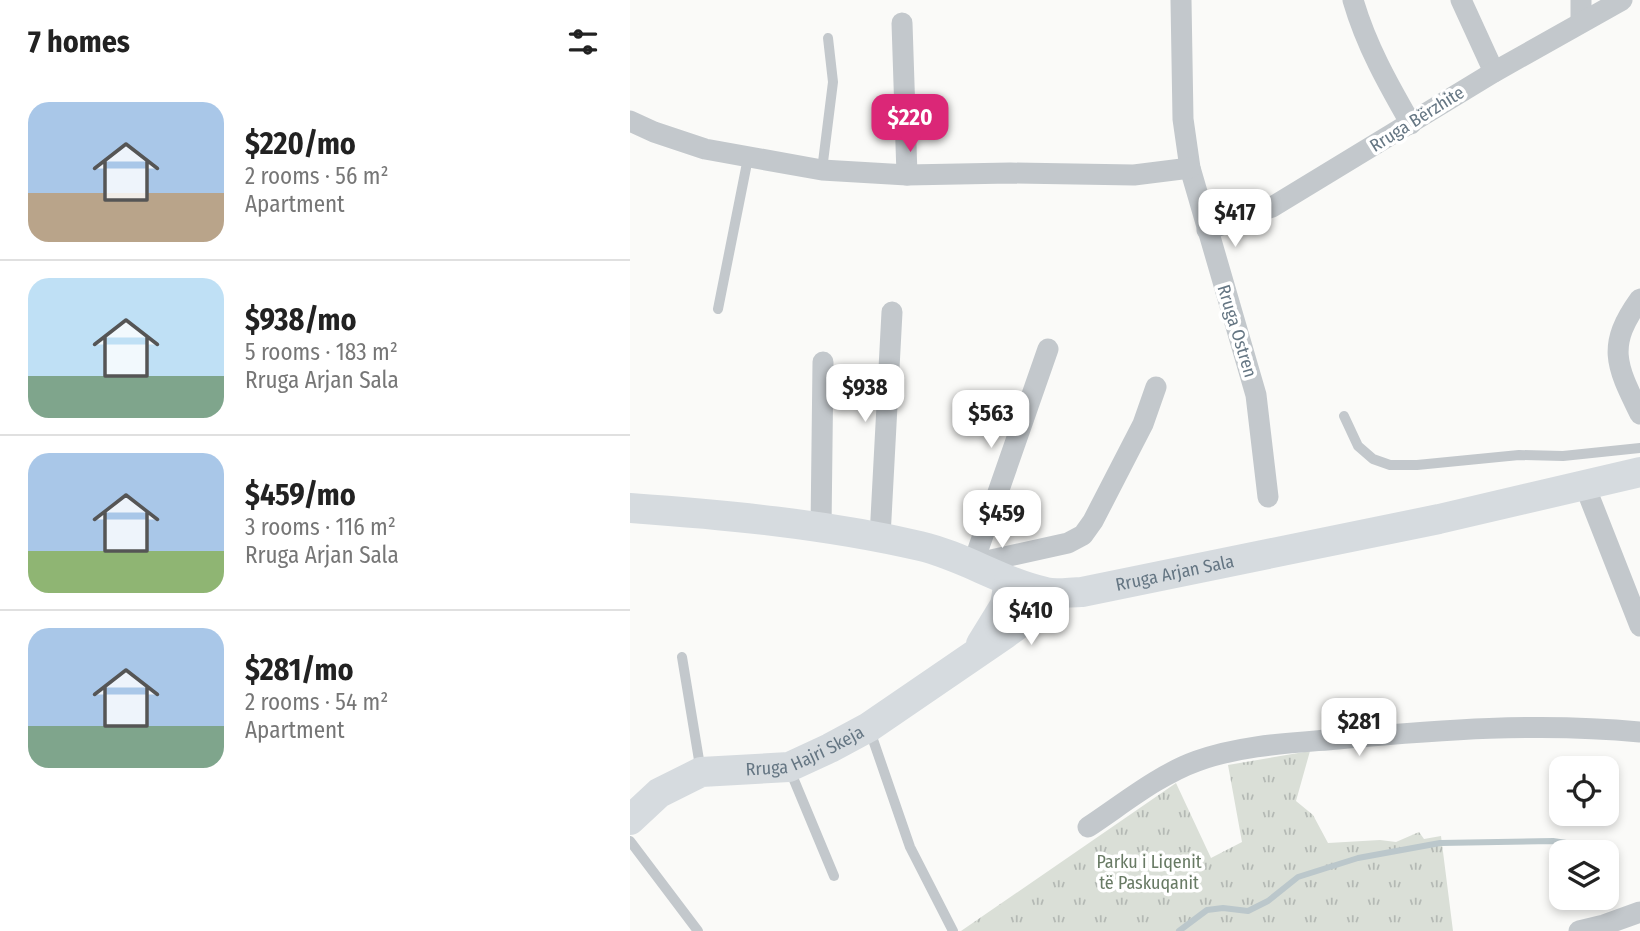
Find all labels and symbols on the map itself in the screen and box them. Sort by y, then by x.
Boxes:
street label: Rruga Bërzhite [1366,81,1468,157]
pin: $220 [869,94,951,154]
pin: $417 [1194,190,1276,249]
street label: Rruga Ostren [1212,282,1262,380]
pin: $938 [824,364,906,424]
pin: $563 [950,391,1032,450]
pin: $459 [961,490,1043,550]
street label: Rruga Arjan Sala [1114,550,1236,596]
pin: $410 [990,588,1072,647]
pin: $281 [1318,698,1400,758]
street label: Rruga Hajri Skeja [745,721,868,780]
park label: Parku i Liqenit të Paskuqanit [1096,851,1202,894]

